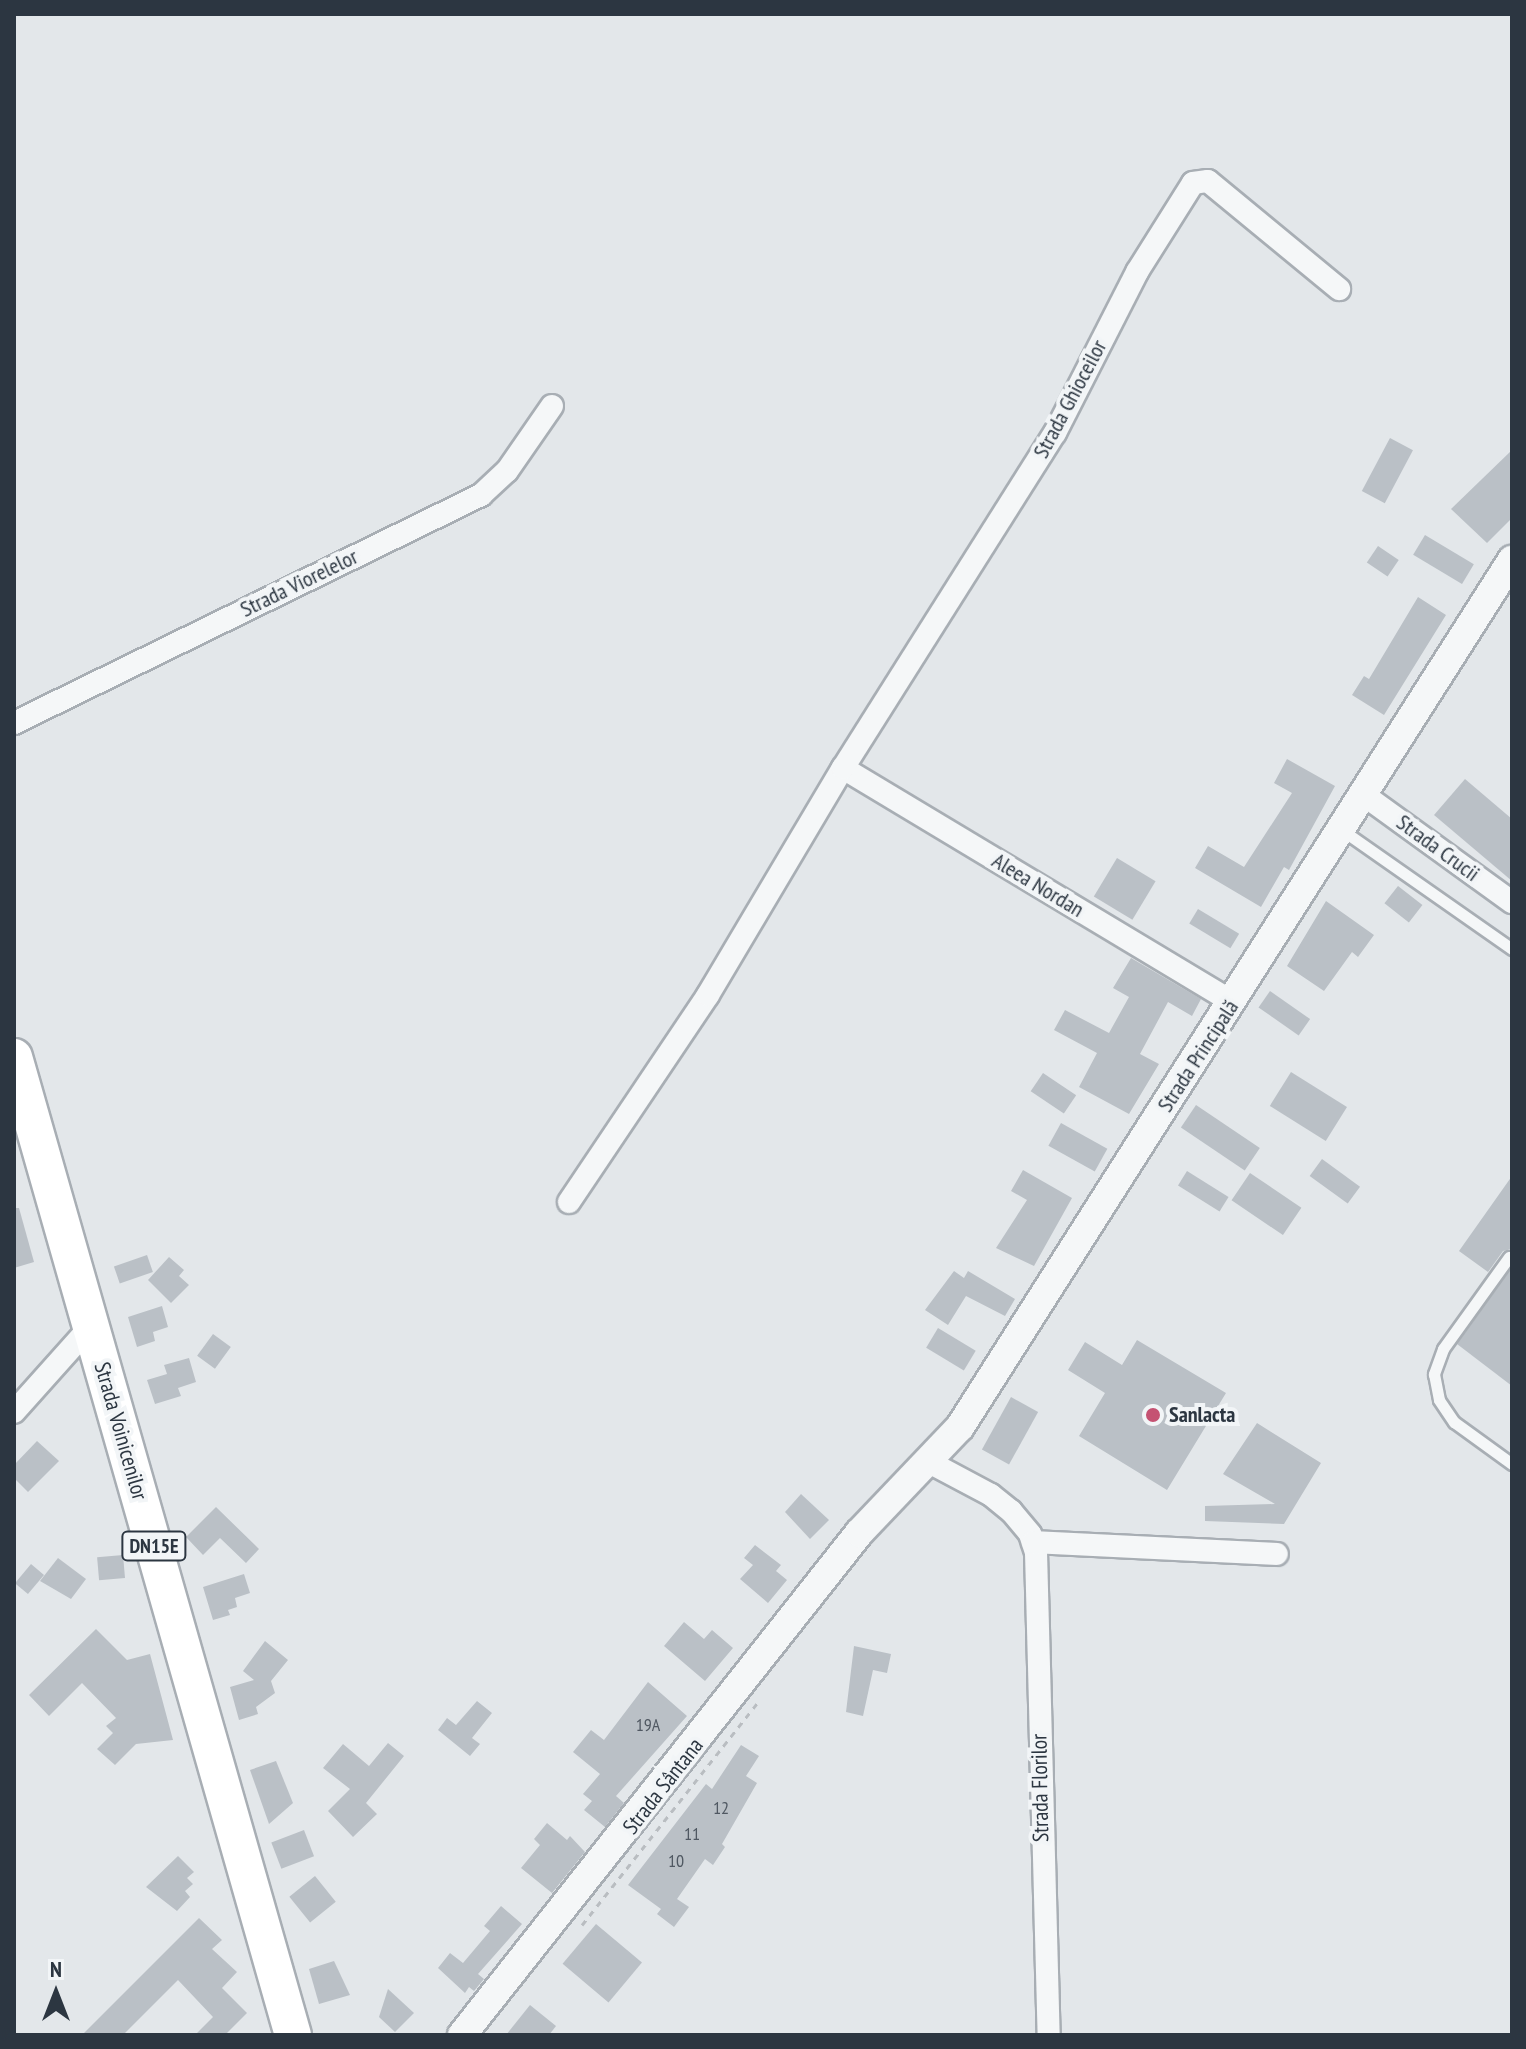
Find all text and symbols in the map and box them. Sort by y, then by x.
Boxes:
street label: Strada Ghioceilor [1028,335,1112,463]
street label: Strada Viorelelor [236,543,362,623]
street label: Strada Crucii [1391,809,1485,887]
street label: Aleea Nordan [987,847,1089,923]
street label: Strada Principală [1152,995,1244,1117]
street label: Strada Voinicenilor [89,1359,153,1503]
place label: Sanlacta [1169,1402,1235,1428]
marker: Sanlacta [1144,1406,1162,1424]
road number: DN15E [120,1530,188,1562]
house number: 19A [636,1714,660,1736]
street label: Strada Sântana [617,1733,709,1839]
street label: Strada Florilor [1026,1734,1054,1842]
house number: 12 [713,1797,729,1819]
house number: 11 [684,1823,700,1845]
house number: 10 [668,1850,684,1872]
north arrow [16,1953,96,2033]
text: N [50,1955,62,1983]

